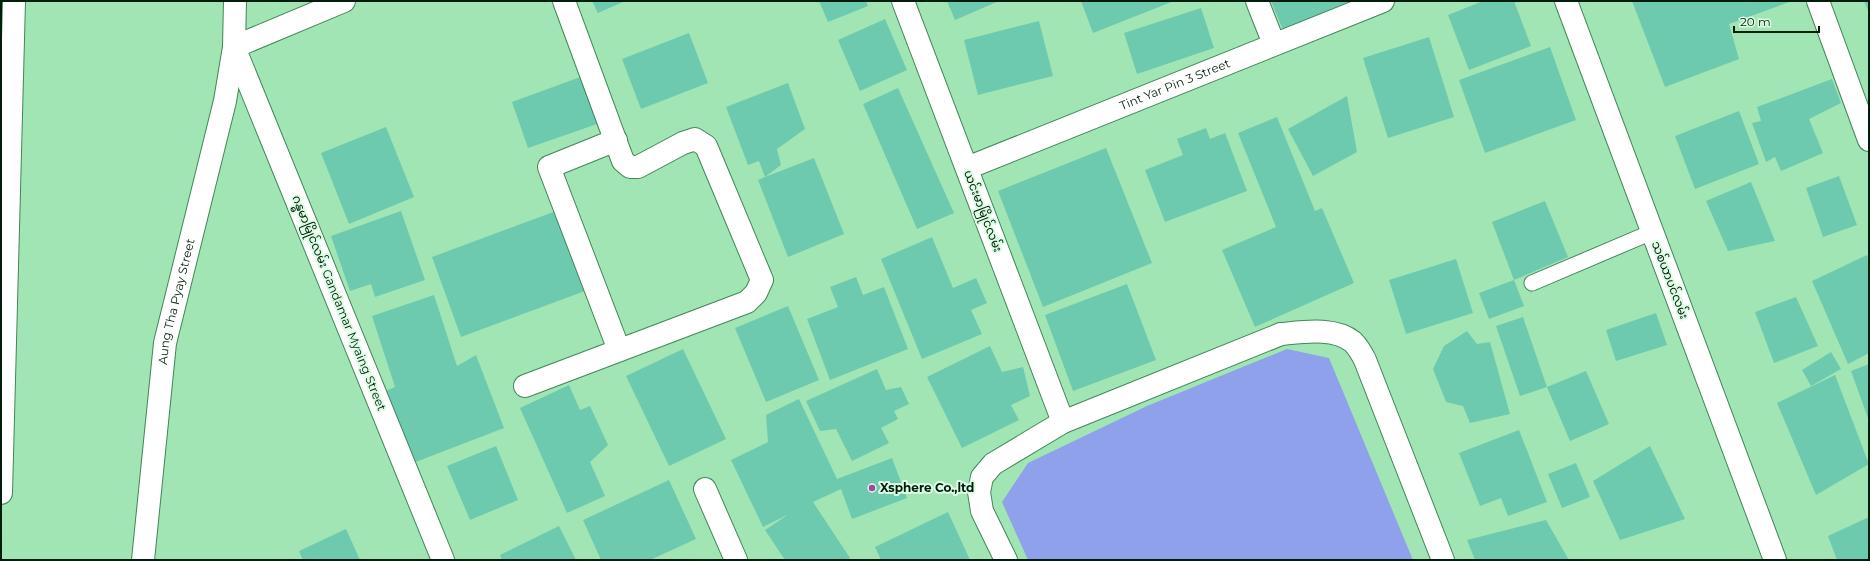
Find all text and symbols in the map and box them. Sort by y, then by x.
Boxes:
scale bar [1734,8,1819,34]
text: 20 m [1740,14,1771,29]
street label: Tint Yar Pin 3 Street [1117,55,1232,113]
street label: ယင်းမာမြိုင်လမ်း [958,167,1007,255]
street label: ဂန္ဓမာမြိုင်လမ်း Gandamar Myaing Street [286,192,391,414]
street label: Aung Tha Pyay Street [155,237,198,365]
street label: သစ်ယာပင်လမ်း [1649,238,1693,321]
place label: Xsphere Co.,ltd [880,480,974,495]
marker: Xsphere Co.,ltd [867,483,877,493]

